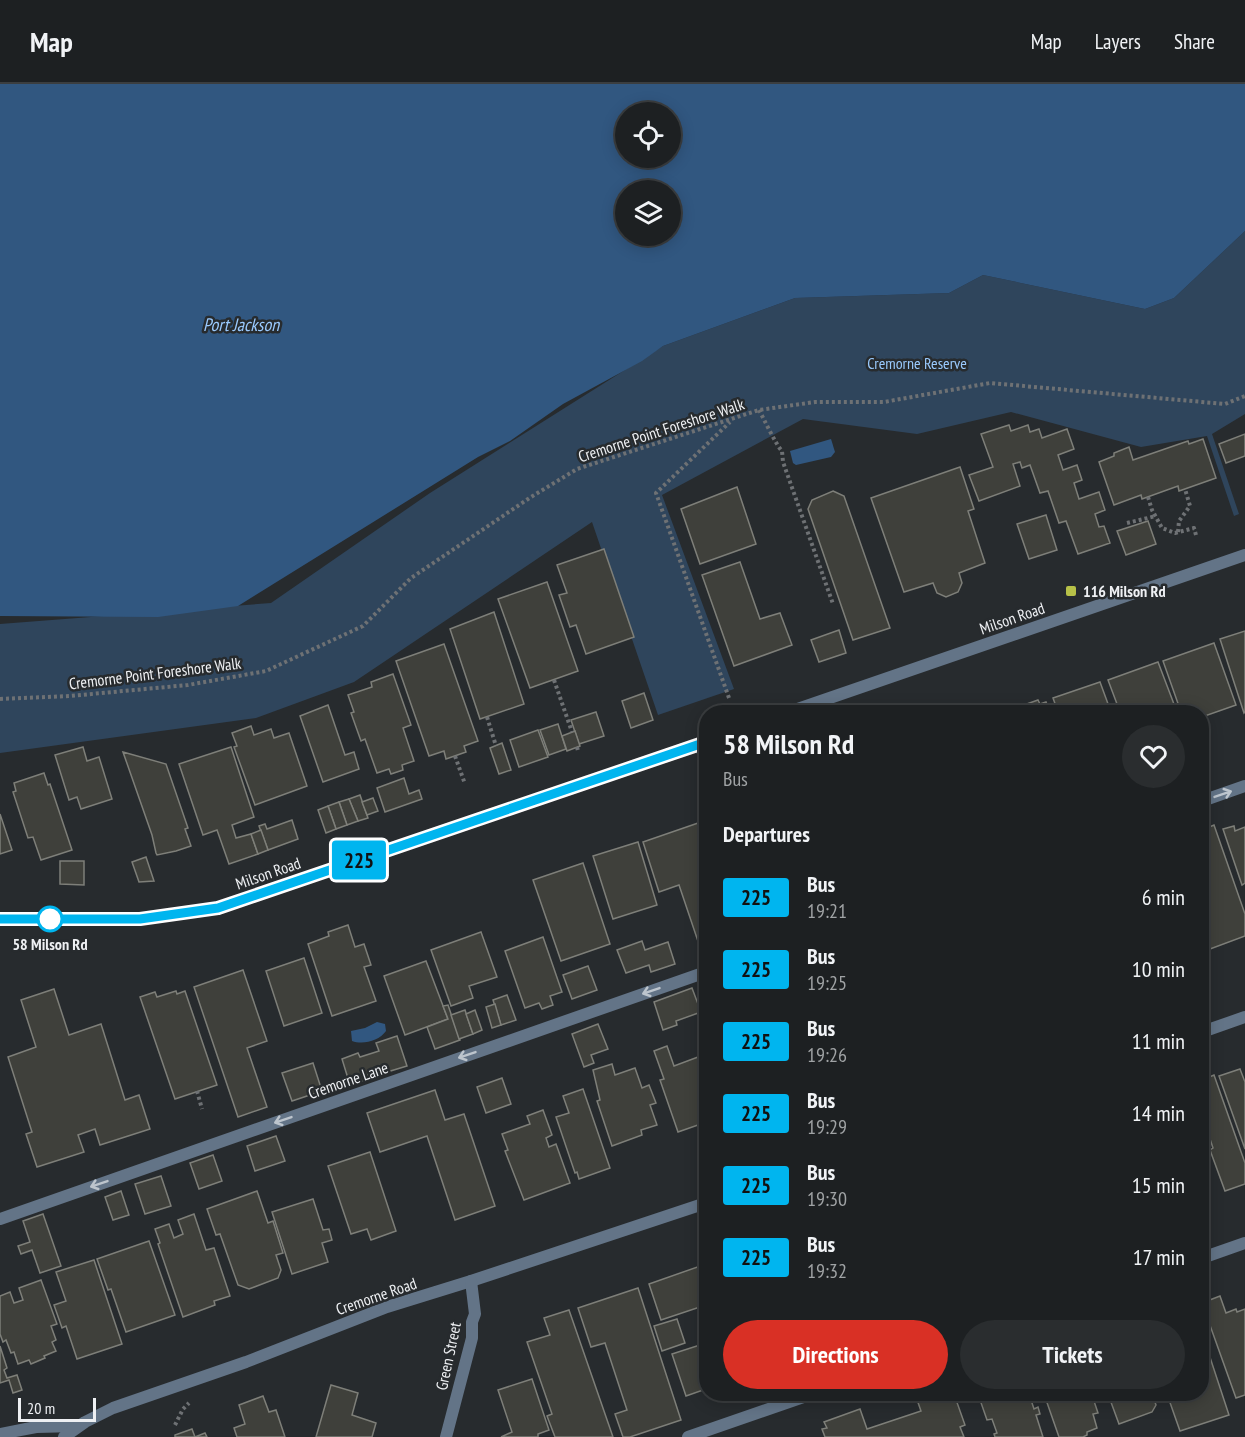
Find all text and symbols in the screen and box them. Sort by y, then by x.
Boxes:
text: Map [30,23,73,60]
text: Map [1031,28,1062,55]
text: Layers [1095,28,1141,55]
text: Share [1174,28,1215,55]
map controls [615,102,681,246]
button: locate [615,102,681,168]
button: layers [615,180,681,246]
water label: Port Jackson [203,313,280,336]
park label: Cremorne Reserve [867,353,967,373]
street label: Cremorne Point Foreshore Walk [575,393,747,466]
place label: 116 Milson Rd [1083,581,1166,601]
marker: 116 Milson Rd [1064,584,1078,598]
street label: Milson Road [977,598,1047,638]
street label: Cremorne Point Foreshore Walk [68,652,243,693]
text: 58 Milson Rd [723,725,854,762]
button: heart [1122,725,1185,788]
text: Bus [723,766,748,792]
one-way arrow [1213,787,1232,798]
text: Departures [723,820,810,848]
line badge: 225 [324,840,394,880]
text: 225 [344,847,374,874]
street label: Milson Road [233,853,303,893]
text: Bus [807,870,835,898]
text: 6 min [1142,883,1185,911]
text: 225 [741,884,771,911]
text: 19:21 [807,898,847,924]
marker: 58 Milson Rd [37,906,63,932]
place label: 58 Milson Rd [12,934,88,954]
text: Bus [807,942,835,970]
text: 10 min [1132,955,1185,983]
text: 225 [741,956,771,983]
text: 19:25 [807,970,847,996]
one-way arrow [642,986,661,997]
text: Bus [807,1014,835,1042]
text: 11 min [1132,1027,1185,1055]
text: 225 [741,1028,771,1055]
text: 19:26 [807,1042,847,1068]
one-way arrow [458,1051,477,1062]
street label: Cremorne Lane [305,1057,391,1103]
text: Bus [807,1086,835,1114]
text: 14 min [1132,1099,1185,1127]
text: 225 [741,1100,771,1127]
text: 19:29 [807,1114,847,1140]
one-way arrow [274,1115,293,1126]
text: Bus [807,1158,835,1186]
text: 15 min [1132,1171,1185,1199]
text: 225 [741,1172,771,1199]
one-way arrow [90,1180,109,1191]
text: 19:30 [807,1186,847,1212]
text: Bus [807,1230,835,1258]
text: 17 min [1133,1243,1185,1271]
text: 225 [741,1244,771,1271]
text: 19:32 [807,1258,847,1284]
street label: Cremorne Road [333,1273,419,1319]
street label: Green Street [431,1320,465,1392]
button: Directions [723,1320,948,1389]
button: Tickets [960,1320,1185,1389]
scale bar [18,1395,96,1422]
text: 20 m [27,1398,55,1418]

